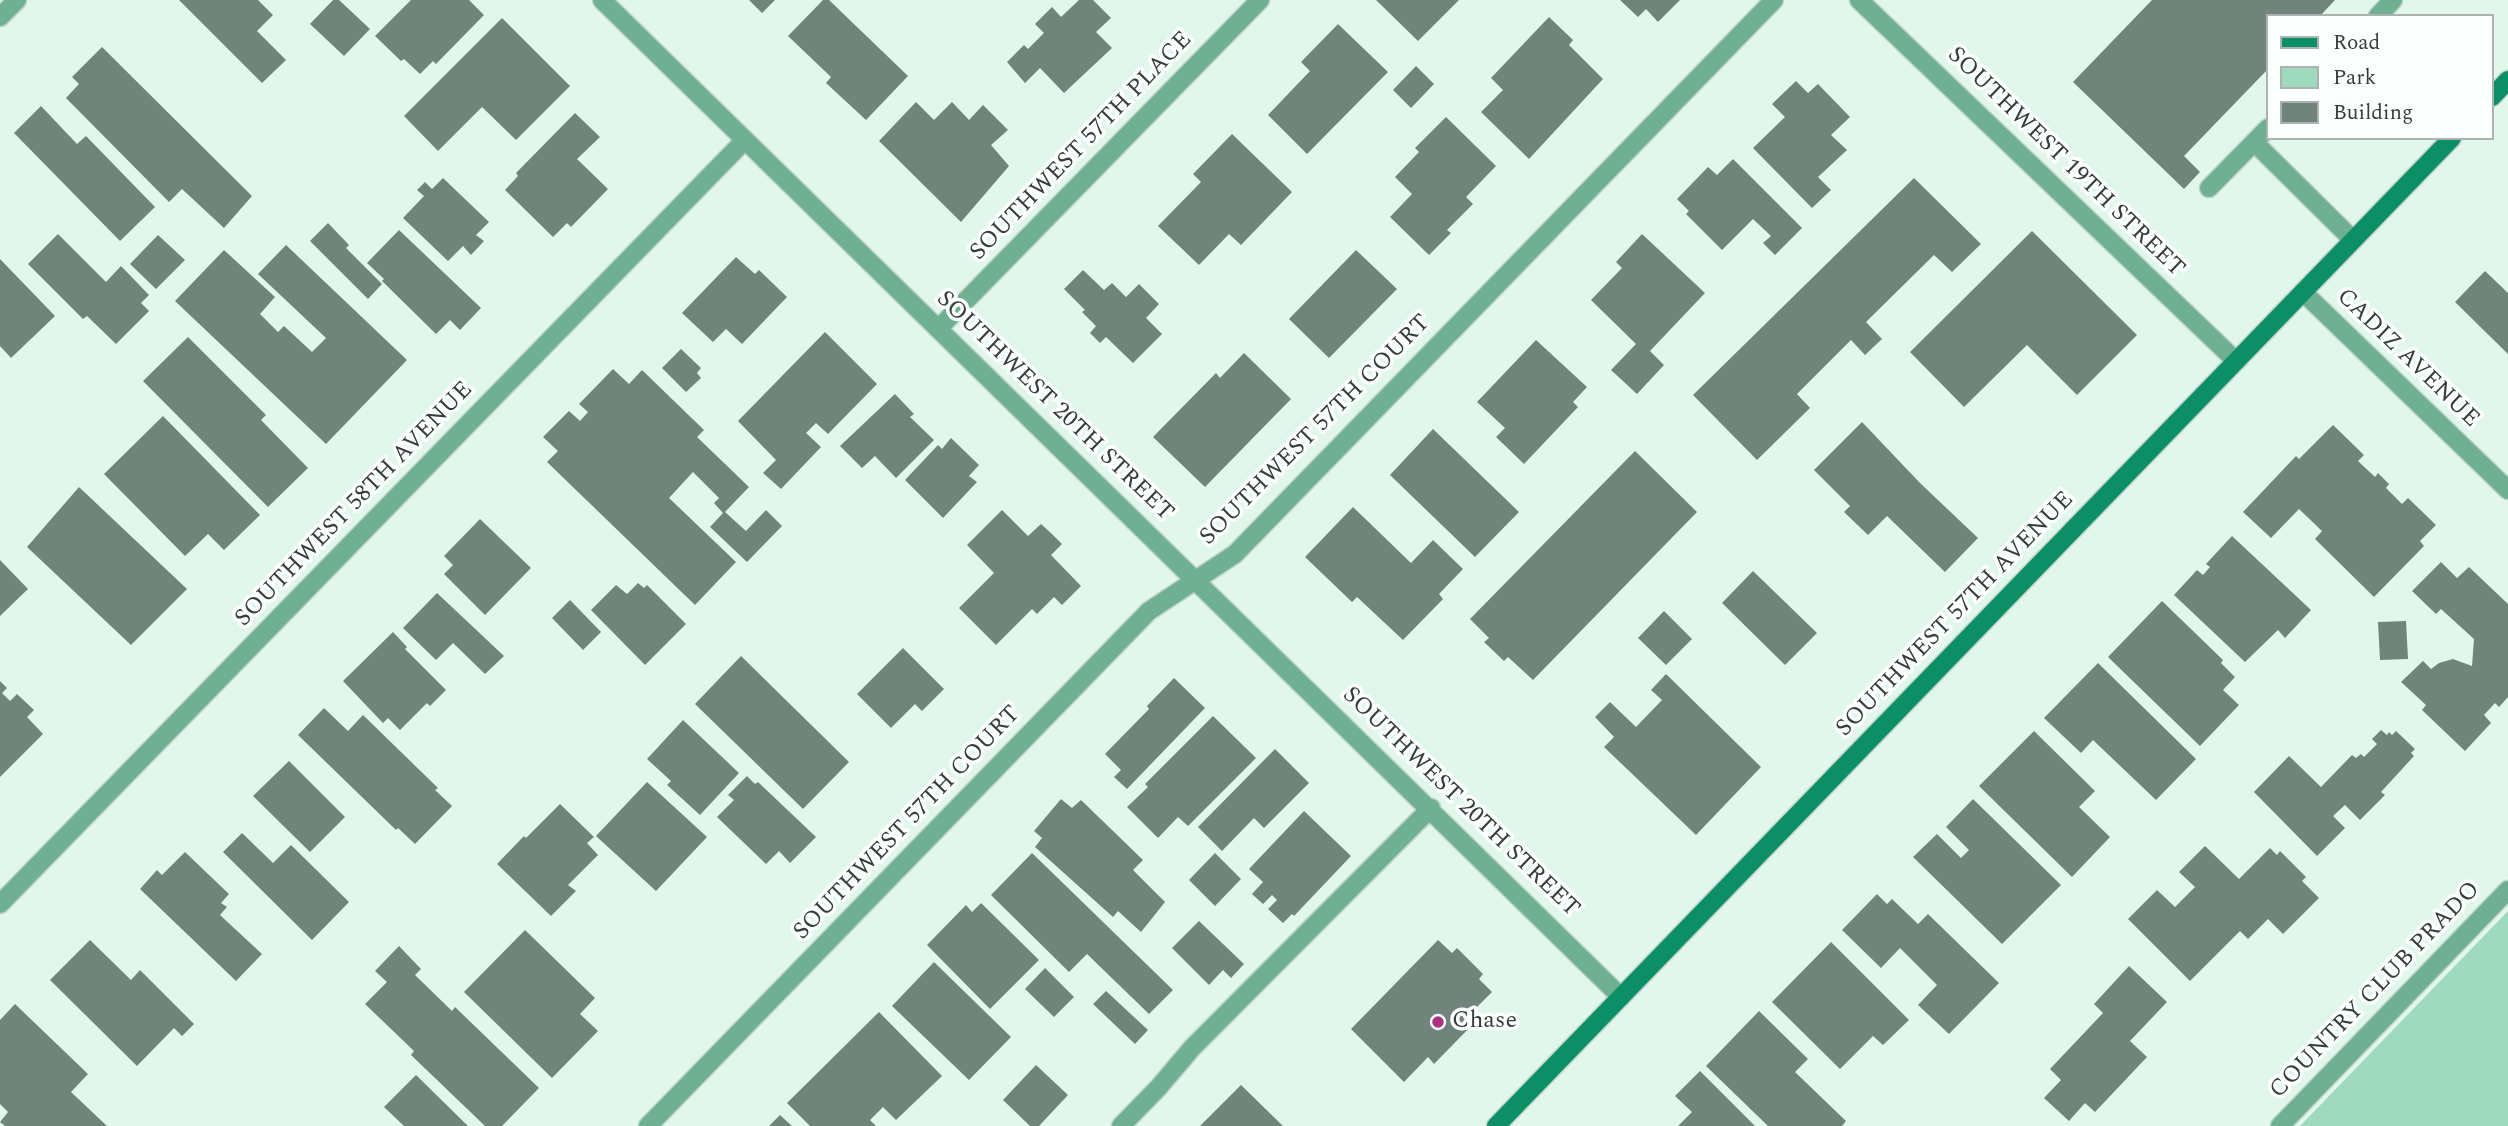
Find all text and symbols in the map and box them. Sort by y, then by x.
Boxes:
legend [2266,14,2494,140]
street label: SOUTHWEST 57TH PLACE [965,27,1199,267]
text: Road [2333,27,2380,59]
street label: SOUTHWEST 19TH STREET [1940,42,2190,284]
text: Park [2333,62,2376,94]
text: Building [2333,97,2413,129]
street label: CADIZ AVENUE [2330,283,2484,435]
street label: SOUTHWEST 20TH STREET [929,286,1179,528]
street label: SOUTHWEST 57TH COURT [1195,310,1437,552]
street label: SOUTHWEST 58TH AVENUE [230,376,480,634]
street label: SOUTHWEST 57TH AVENUE [1831,486,2081,744]
street label: SOUTHWEST 20TH STREET [1335,682,1585,924]
street label: SOUTHWEST 57TH COURT [788,701,1028,947]
street label: COUNTRY CLUB PRADO [2265,877,2487,1105]
place label: Chase [1452,1008,1517,1036]
marker: Chase [1430,1014,1446,1030]

